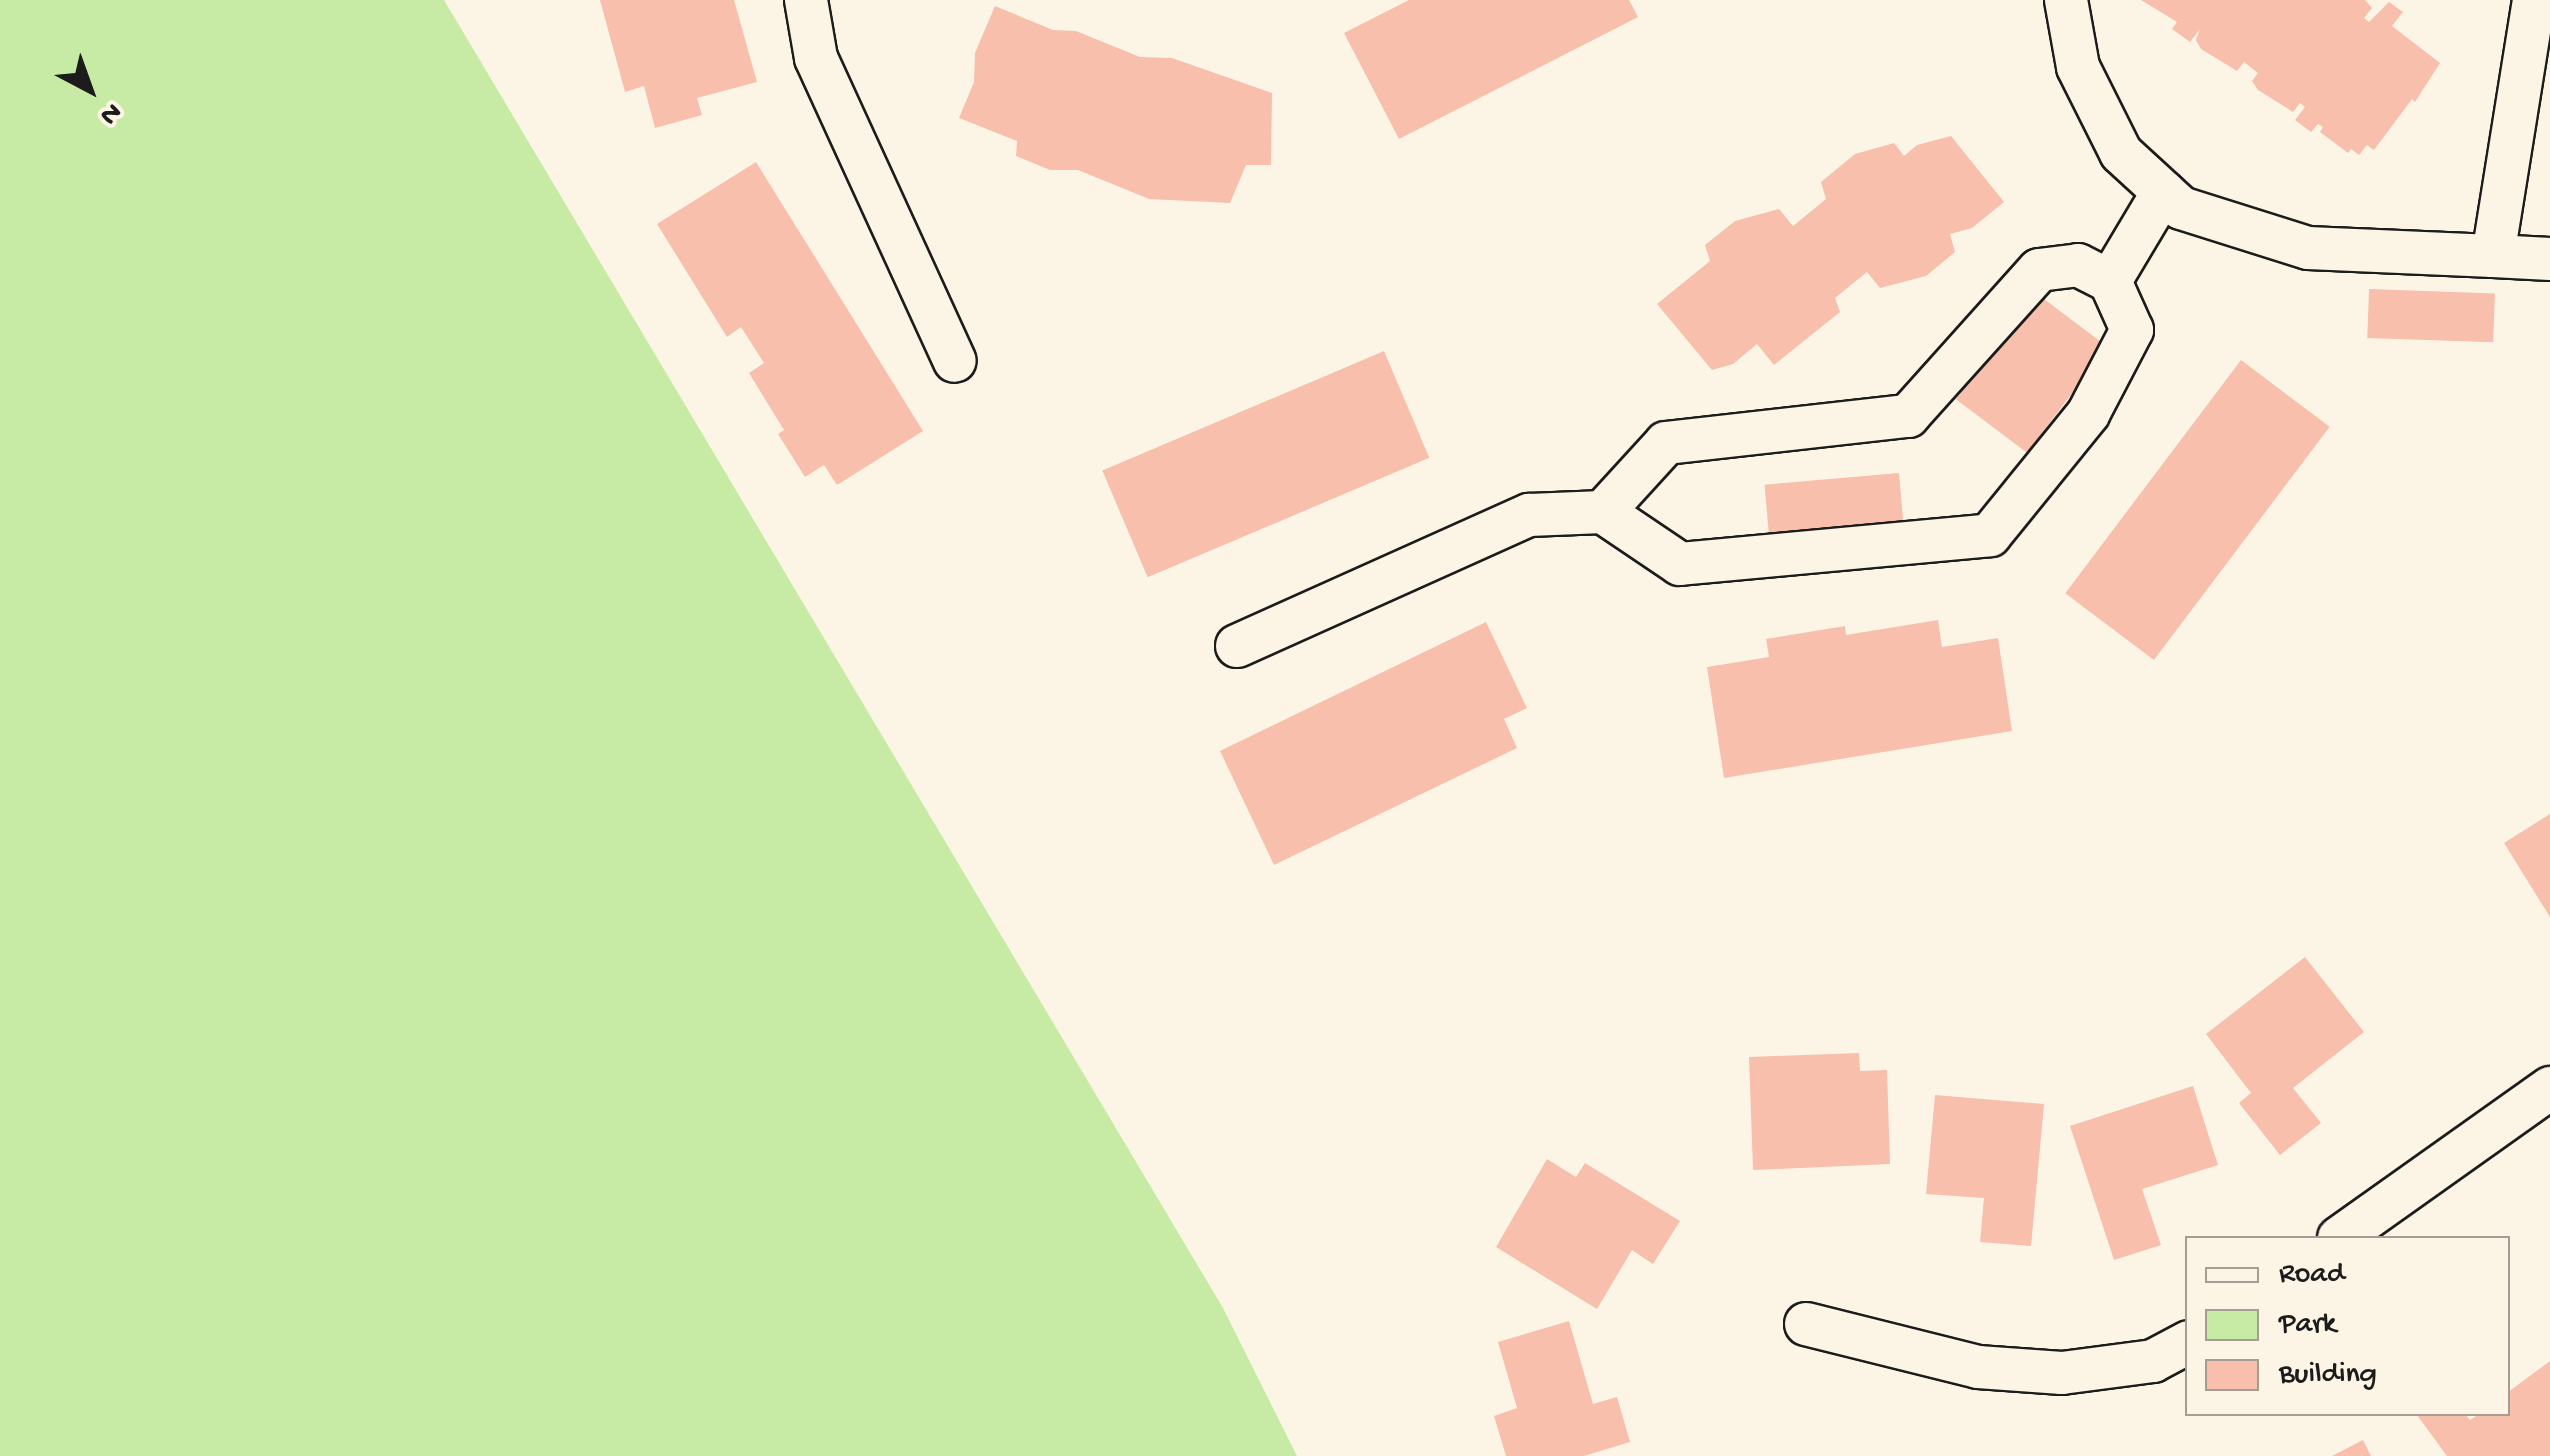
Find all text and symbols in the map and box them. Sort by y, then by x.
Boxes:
north arrow [40,40,140,140]
text: N [92,95,128,131]
legend [2185,1236,2510,1416]
text: Road [2279,1258,2345,1293]
text: Park [2279,1308,2336,1343]
text: Building [2279,1358,2377,1393]

